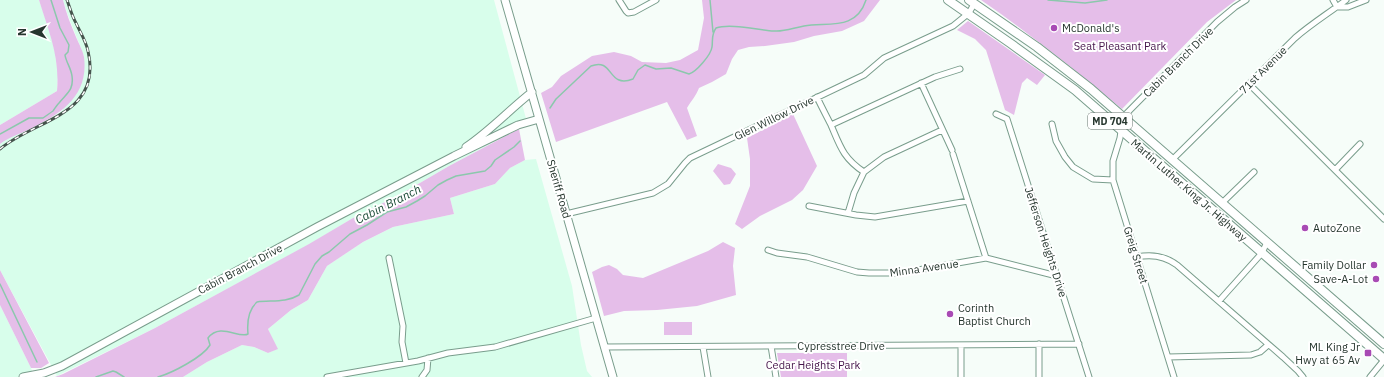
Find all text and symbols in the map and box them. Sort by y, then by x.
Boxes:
north arrow [12,12,52,52]
place label: McDonald's [1062,21,1120,35]
marker: McDonald's [1049,23,1059,33]
street label: Cabin Branch Drive [1140,24,1216,100]
text: N [15,28,29,36]
park label: Seat Pleasant Park [1074,39,1166,53]
street label: 71st Avenue [1236,43,1290,97]
street label: Glen Willow Drive [732,93,816,143]
road number: MD 704 [1088,113,1132,129]
street label: Martin Luther King Jr. Highway [1128,136,1250,245]
street label: Sheriff Road [544,158,574,220]
water label: Cabin Branch [353,181,424,227]
street label: Jefferson Heights Drive [1022,185,1070,299]
place label: AutoZone [1313,221,1361,235]
marker: AutoZone [1300,223,1310,233]
street label: Greig Street [1121,225,1151,285]
street label: Cabin Branch Drive [195,241,285,297]
street label: Minna Avenue [889,256,959,280]
place label: Family Dollar [1302,258,1366,272]
marker: Family Dollar [1369,260,1379,270]
place label: Save-A-Lot [1314,272,1368,286]
marker: Save-A-Lot [1371,274,1381,284]
place label: Corinth Baptist Church [958,301,1031,328]
marker: Corinth Baptist Church [945,309,955,319]
street label: Cypresstree Drive [797,339,885,353]
place label: ML King Jr Hwy at 65 Av [1295,340,1361,367]
marker: ML King Jr Hwy at 65 Av [1363,348,1373,358]
park label: Cedar Heights Park [766,358,860,372]

